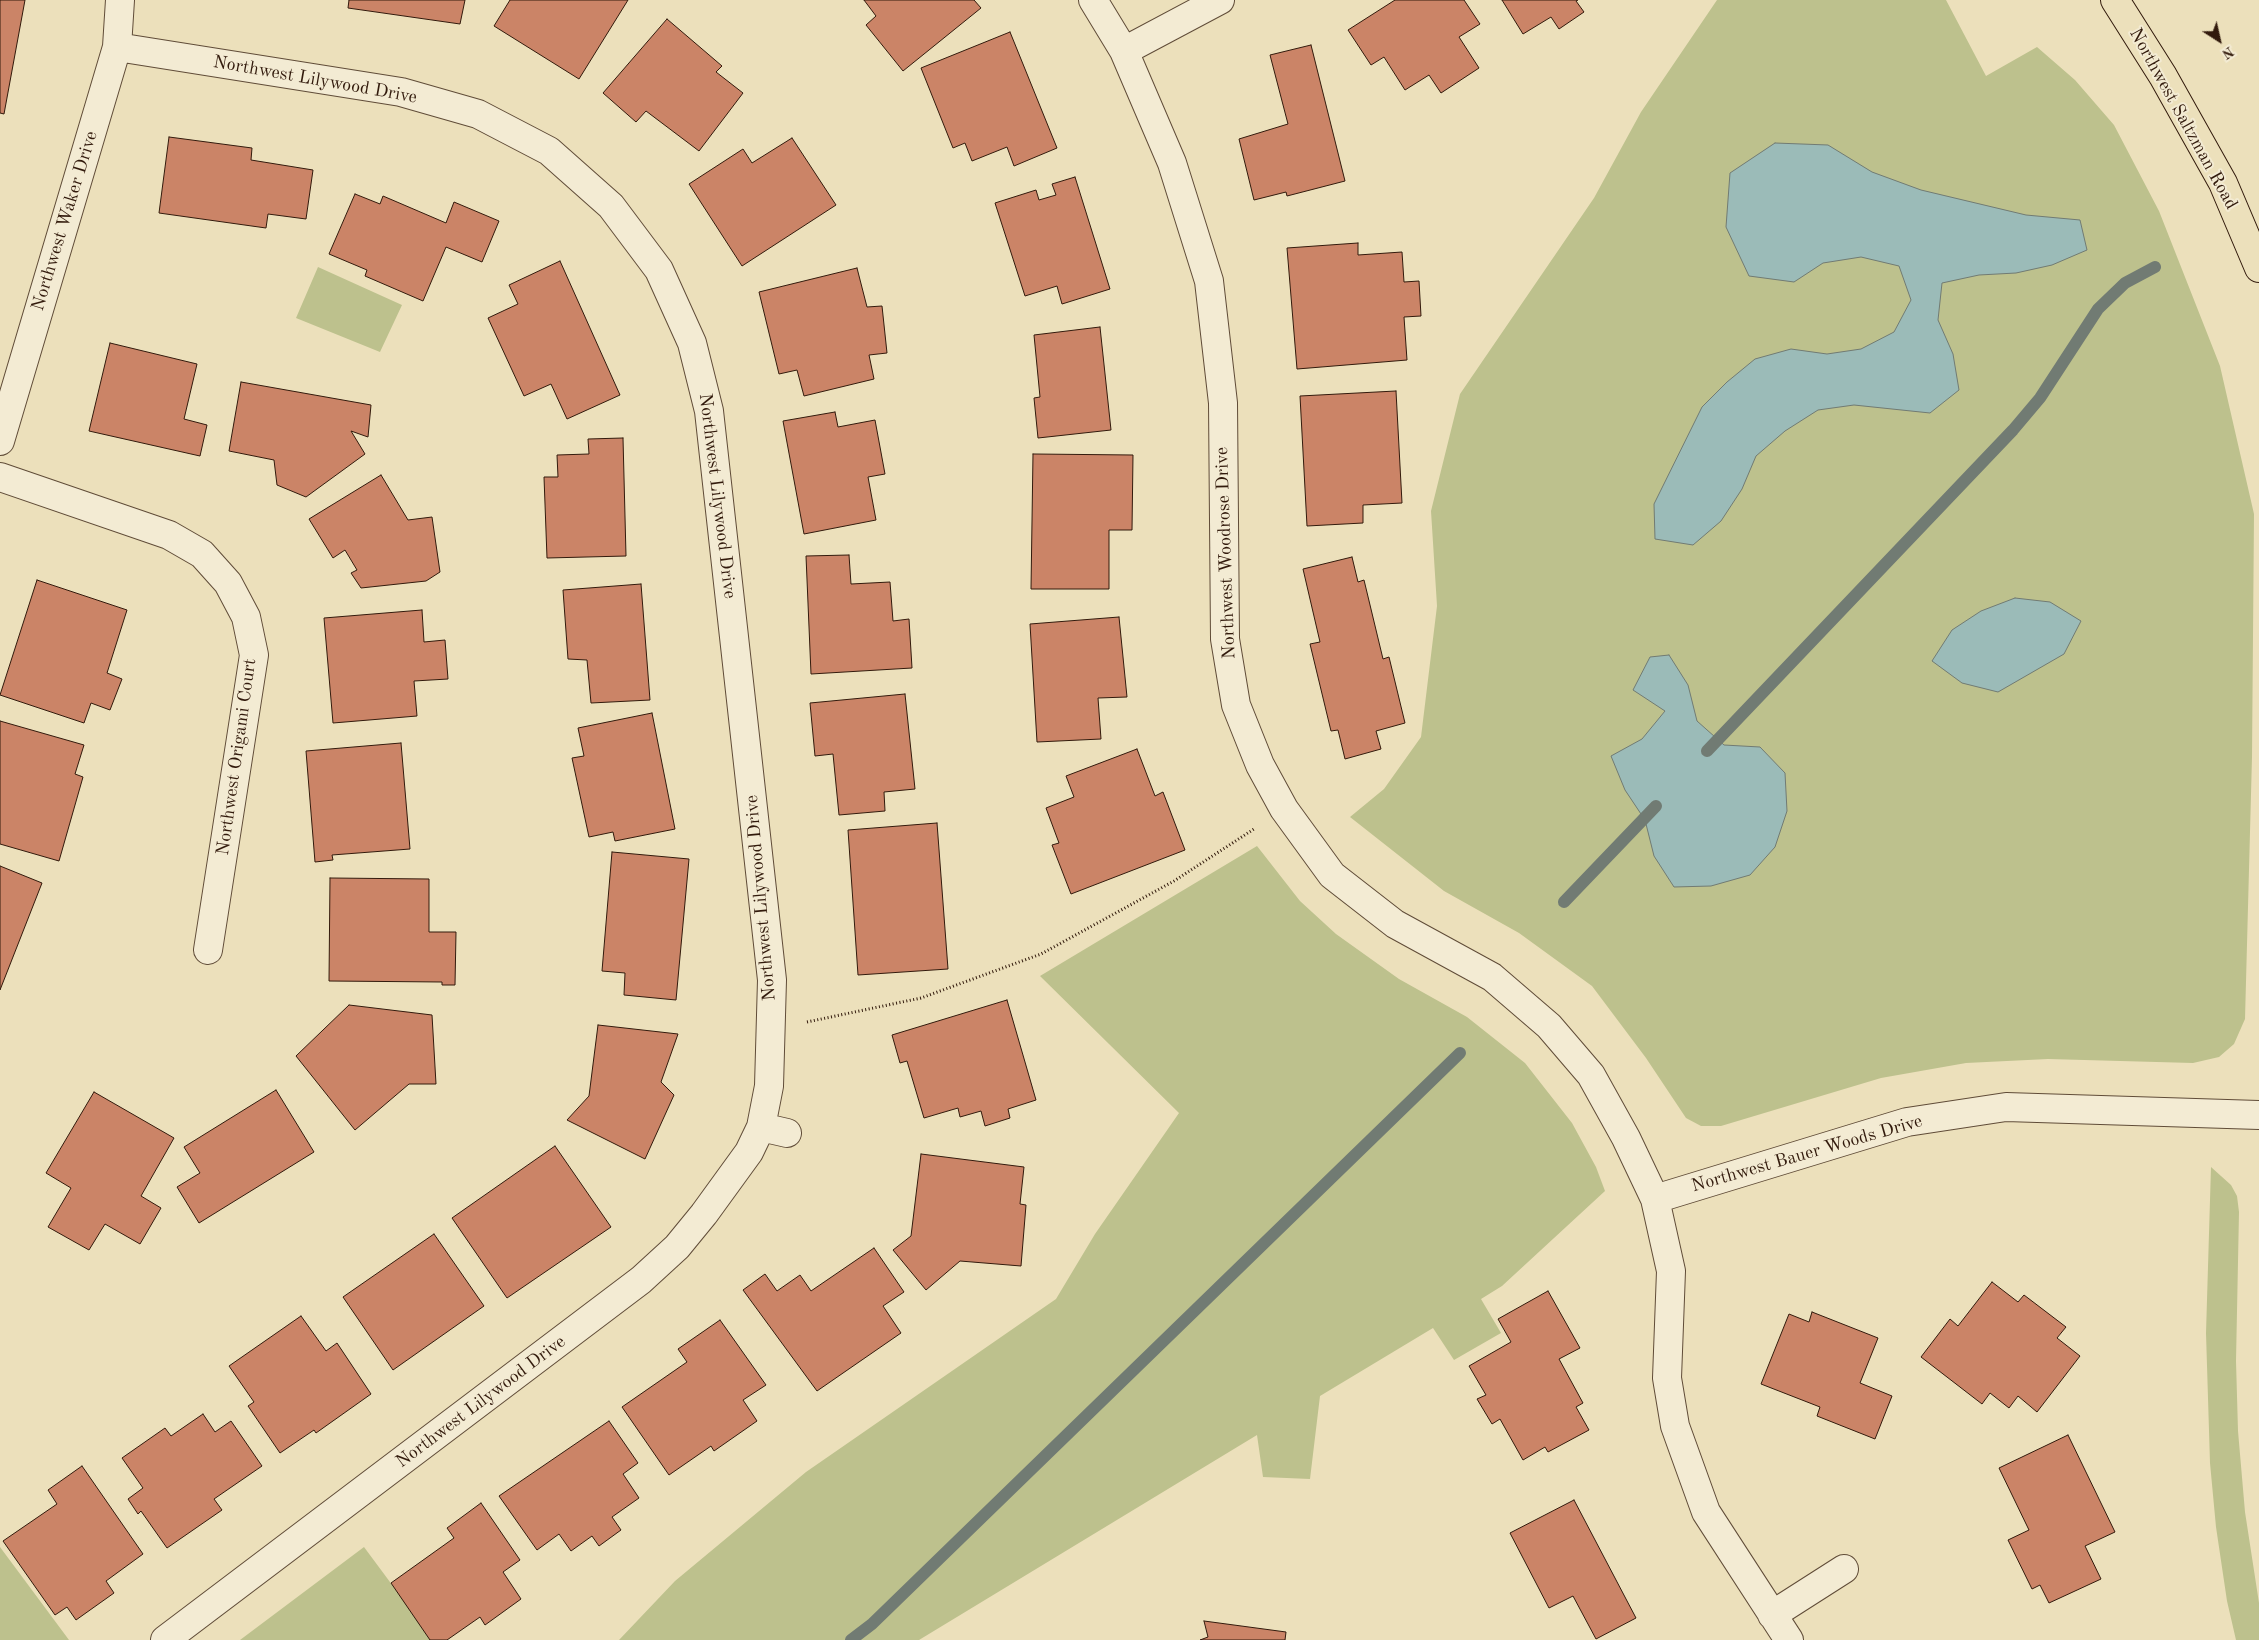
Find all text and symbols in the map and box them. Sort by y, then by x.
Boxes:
north arrow [2194,15,2244,65]
street label: Northwest Saltzman Road [2124,25,2242,213]
street label: Northwest Lilywood Drive [211,51,419,109]
street label: Northwest Waker Drive [27,129,103,313]
street label: Northwest Lilywood Drive [694,392,740,600]
street label: Northwest Woodrose Drive [1212,447,1240,659]
street label: Northwest Origami Court [212,657,262,857]
street label: Northwest Lilywood Drive [741,794,781,1002]
street label: Northwest Bauer Woods Drive [1689,1111,1925,1197]
street label: Northwest Lilywood Drive [392,1331,570,1473]

